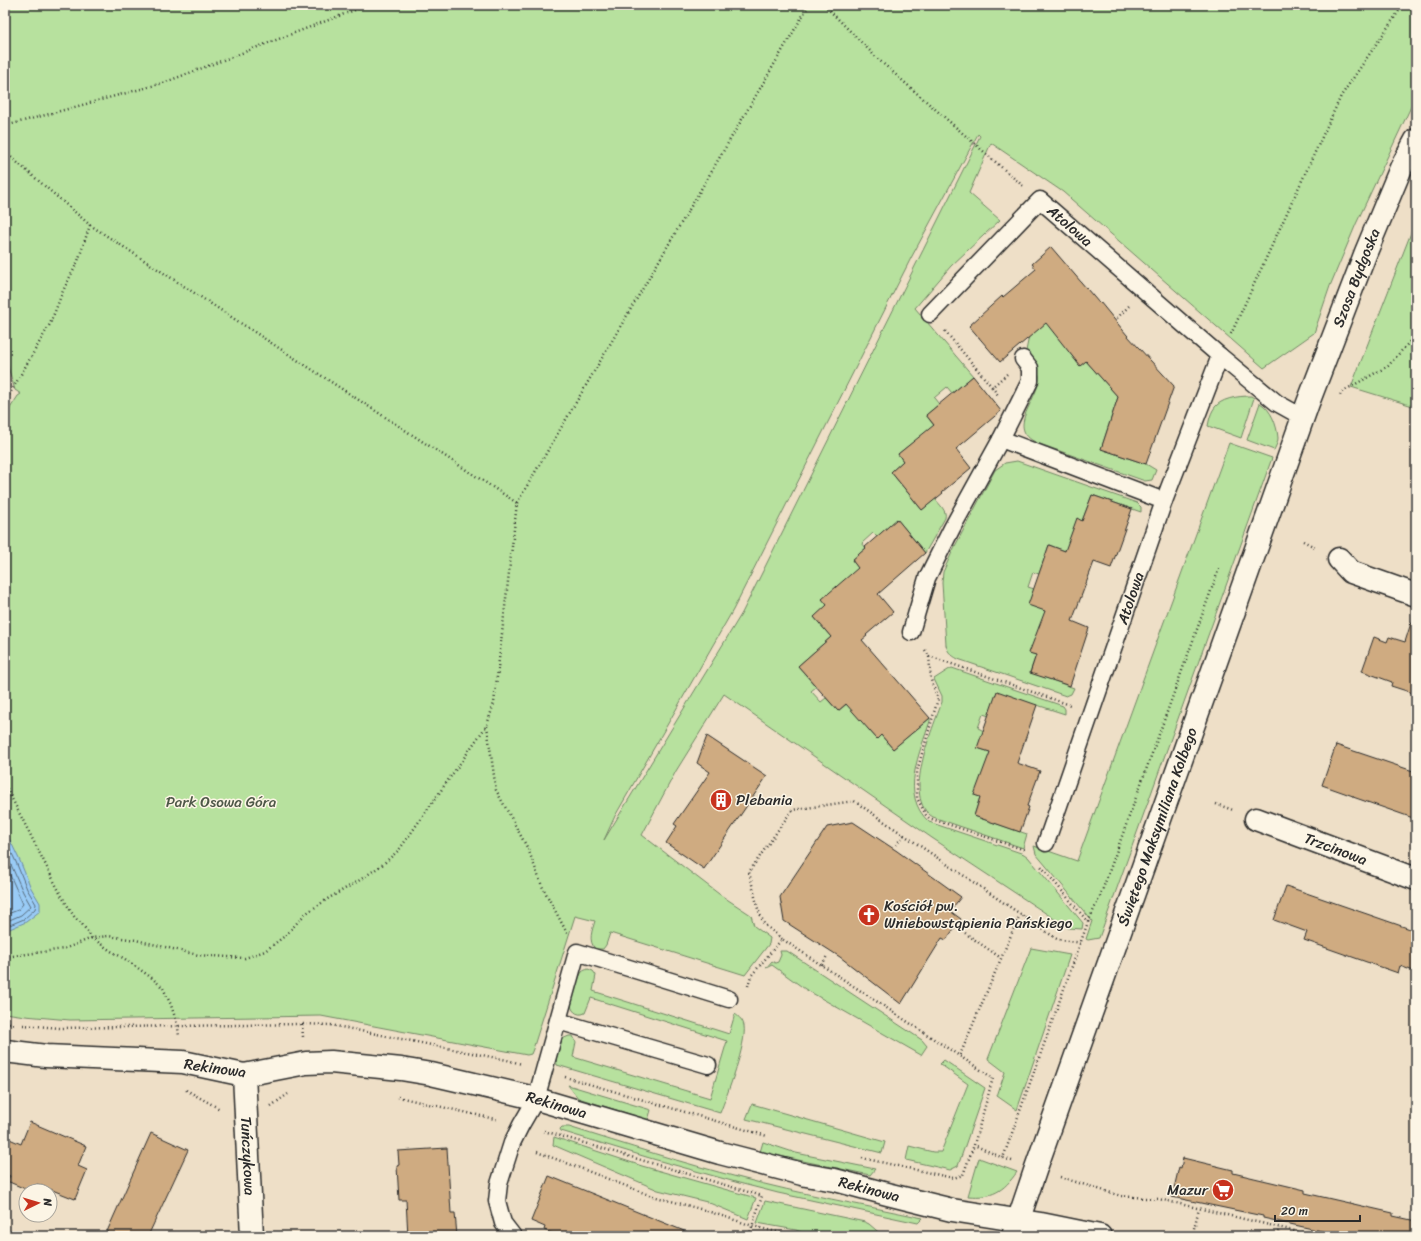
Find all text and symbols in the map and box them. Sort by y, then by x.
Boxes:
street label: Atolowa [1040,198,1099,254]
street label: Szosa Bydgoska [1325,224,1388,331]
street label: Atolowa [1109,568,1152,629]
street label: Świętego Maksymiliana Kolbego [1110,723,1205,930]
building icon: Plebania [708,787,734,813]
place label: Plebania [736,787,793,813]
park label: Park Osowa Góra [166,789,277,815]
street label: Trzcinowa [1300,825,1371,873]
place label: Kościół pw. Wniebowstąpienia Pańskiego [884,893,1073,936]
church icon: Kościół pw. Wniebowstąpienia Pańskiego [856,902,882,928]
street label: Rekinowa [182,1051,248,1085]
street label: Rekinowa [523,1084,591,1126]
street label: Tuńczykowa [233,1116,263,1196]
street label: Rekinowa [836,1169,903,1210]
place label: Mazur [1167,1177,1209,1203]
supermarket icon: Mazur [1210,1177,1236,1203]
north arrow [18,1183,58,1223]
text: N [38,1197,57,1207]
scale bar [1275,1197,1360,1223]
text: 20 m [1281,1200,1308,1222]

